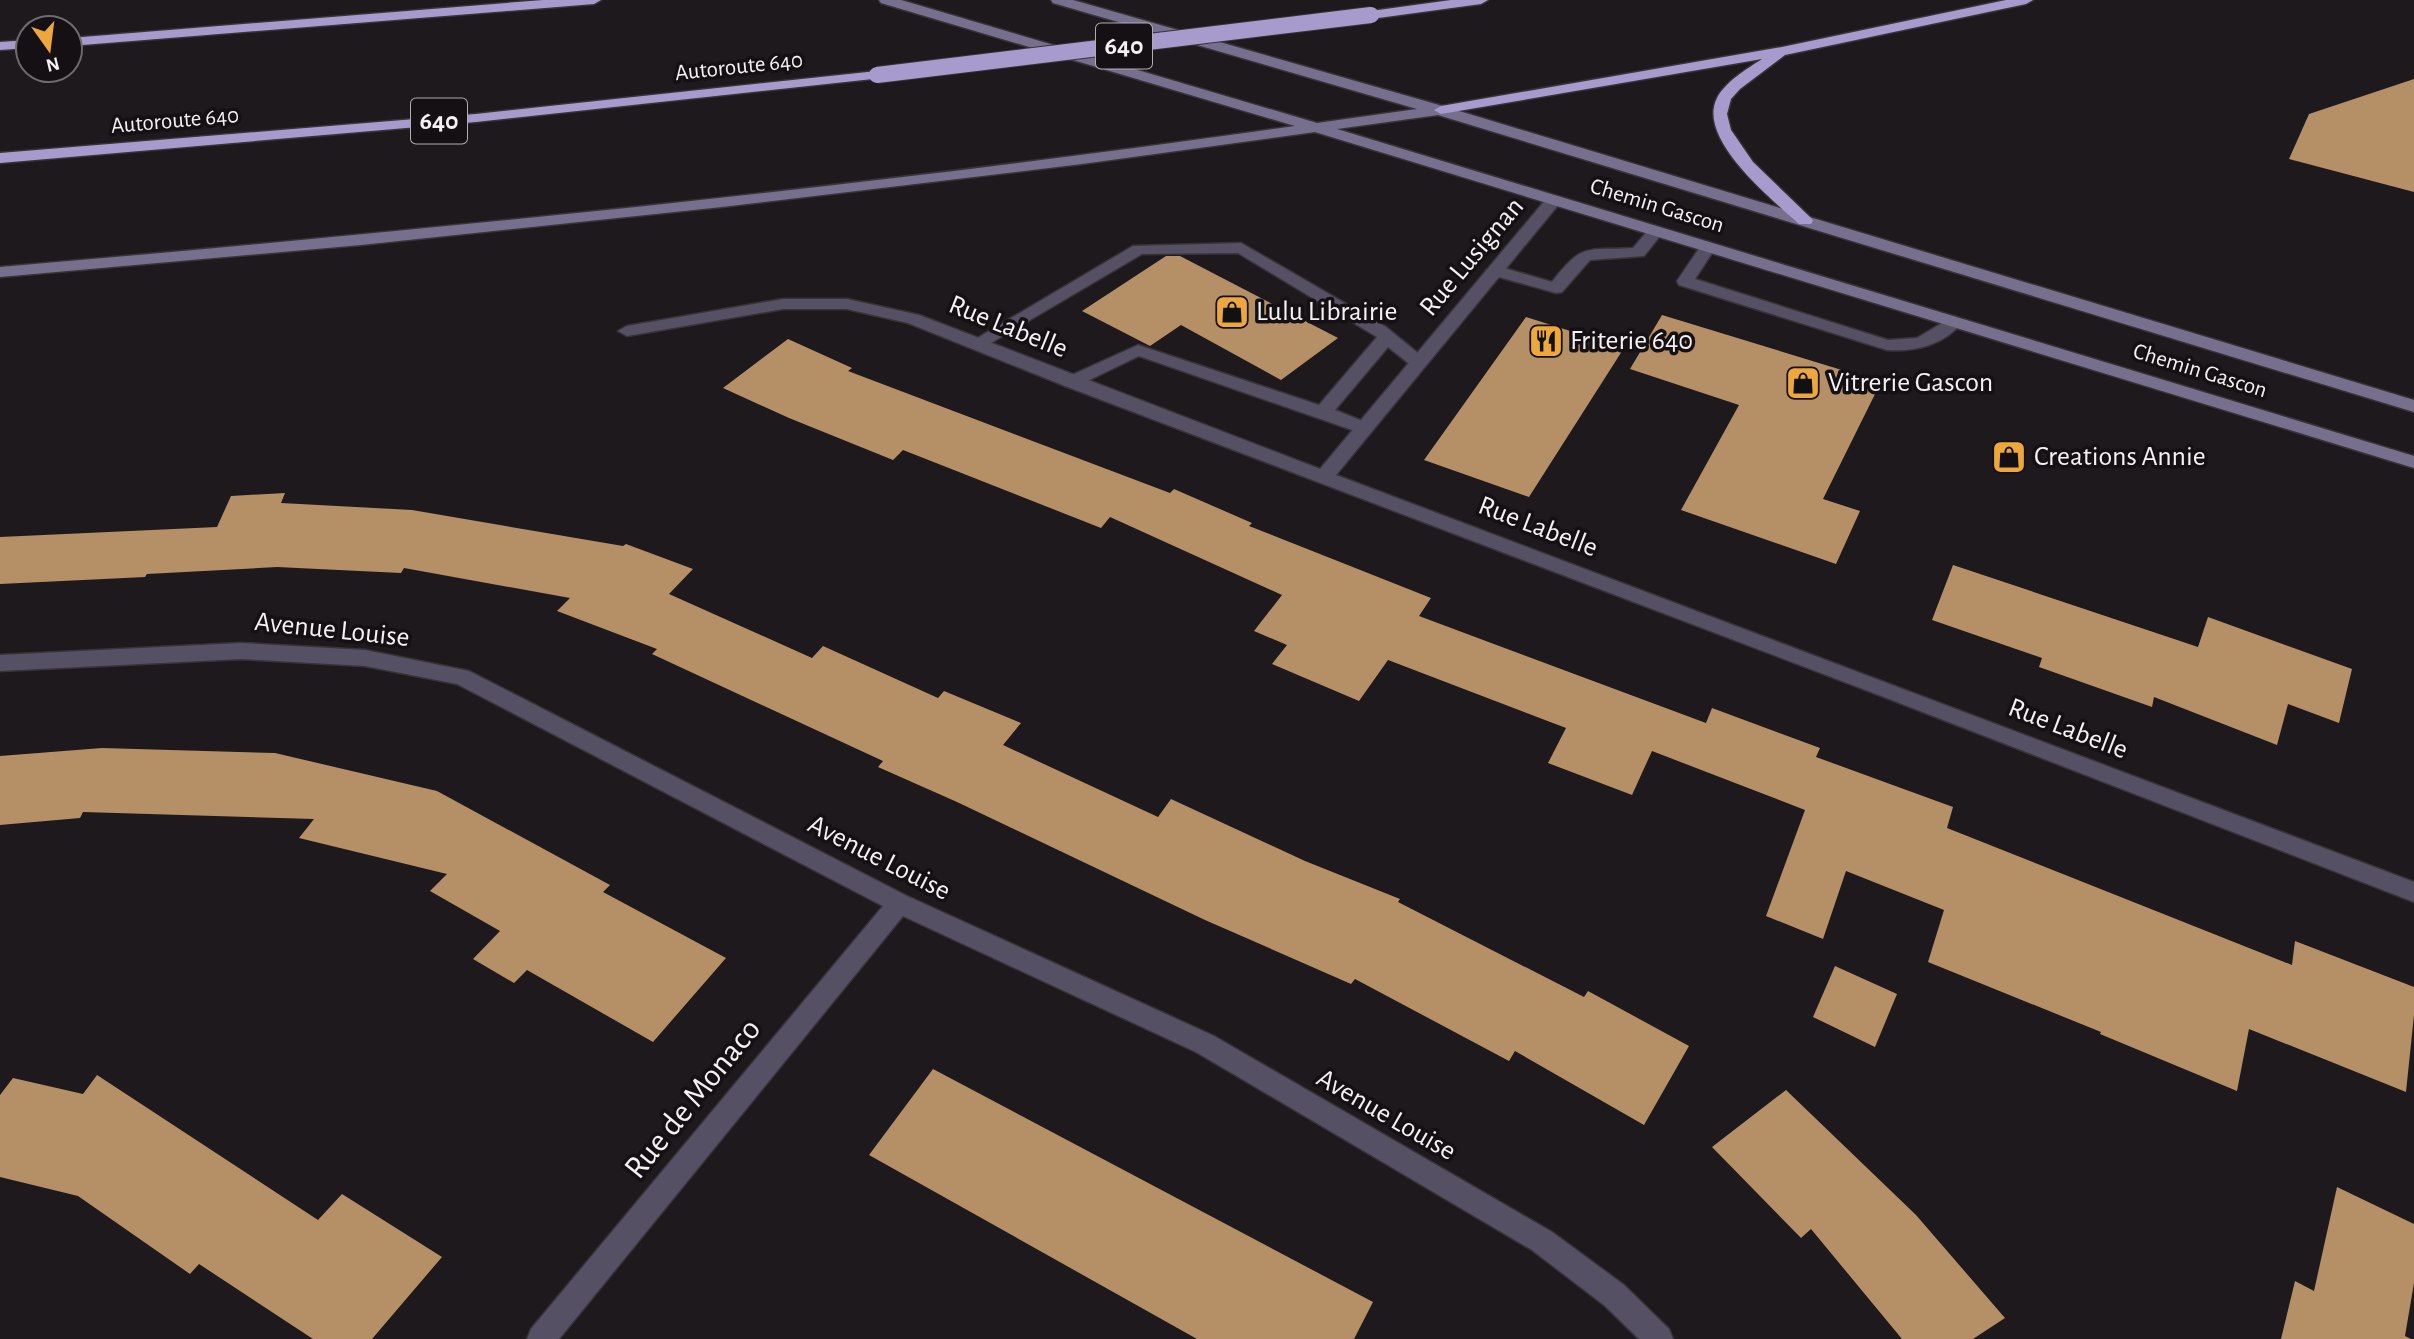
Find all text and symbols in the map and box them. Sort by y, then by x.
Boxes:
north arrow [14,14,84,84]
road number: 640 [1096,23,1152,68]
street label: Autoroute 640 [674,49,804,85]
text: N [44,53,61,75]
road number: 640 [411,98,467,144]
street label: Autoroute 640 [110,104,240,138]
street label: Chemin Gascon [1587,175,1727,237]
street label: Rue Lusignan [1415,192,1529,322]
street label: Rue Labelle [945,291,1071,363]
shop icon: Lulu Librairie [1213,293,1251,331]
place label: Lulu Librairie [1256,298,1397,326]
restaurant icon: Friterie 640 [1527,322,1565,360]
place label: Friterie 640 [1570,327,1693,355]
street label: Chemin Gascon [2130,340,2270,402]
shop icon: Vitrerie Gascon [1784,364,1822,402]
place label: Vitrerie Gascon [1828,369,1993,397]
shop icon: Creations Annie [1990,438,2028,476]
place label: Creations Annie [2034,443,2206,471]
street label: Rue Labelle [1474,491,1602,563]
street label: Avenue Louise [253,608,411,652]
street label: Rue Labelle [2004,693,2132,765]
street label: Avenue Louise [803,810,955,906]
street label: Rue de Monaco [619,1013,767,1185]
street label: Avenue Louise [1312,1064,1460,1166]

